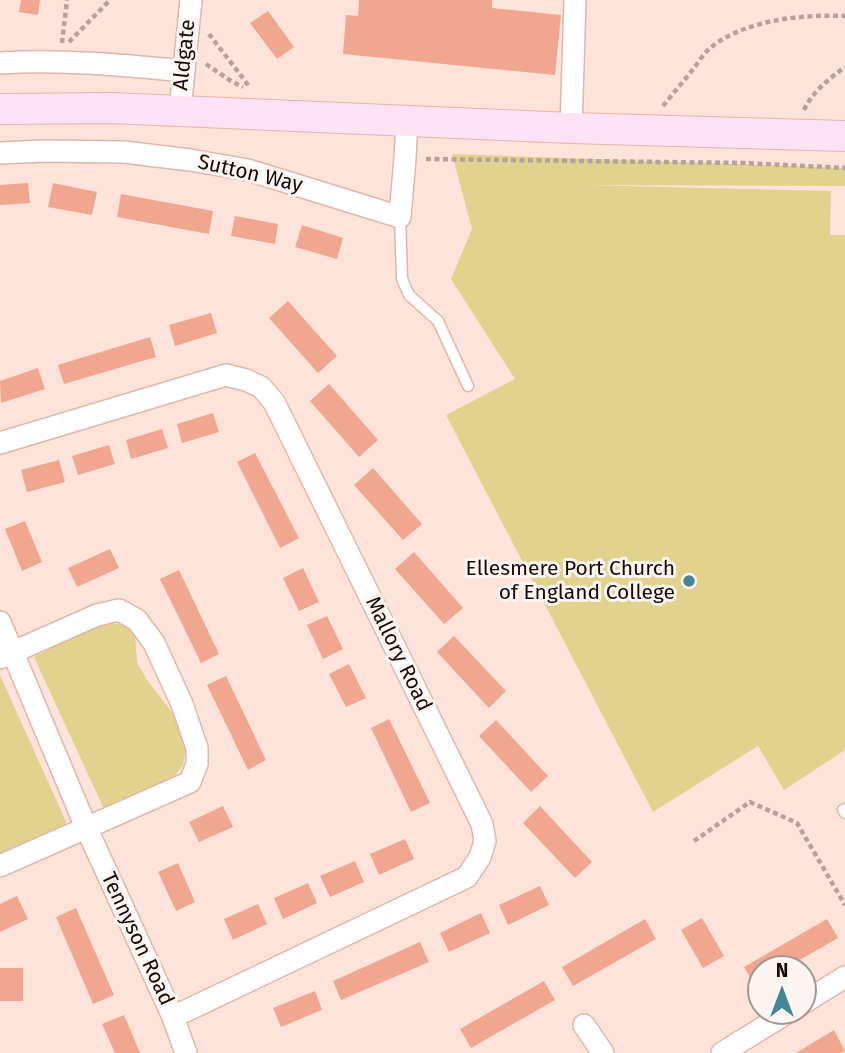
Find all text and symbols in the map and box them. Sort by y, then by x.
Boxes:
street label: Aldgate [169,18,201,92]
street label: Sutton Way [195,150,305,198]
place label: Ellesmere Port Church of England College [466,556,675,606]
marker: Ellesmere Port Church of England College [681,573,697,589]
street label: Mallory Road [359,593,437,715]
street label: Tennyson Road [95,868,179,1010]
north arrow [747,955,817,1025]
text: N [776,959,788,982]

